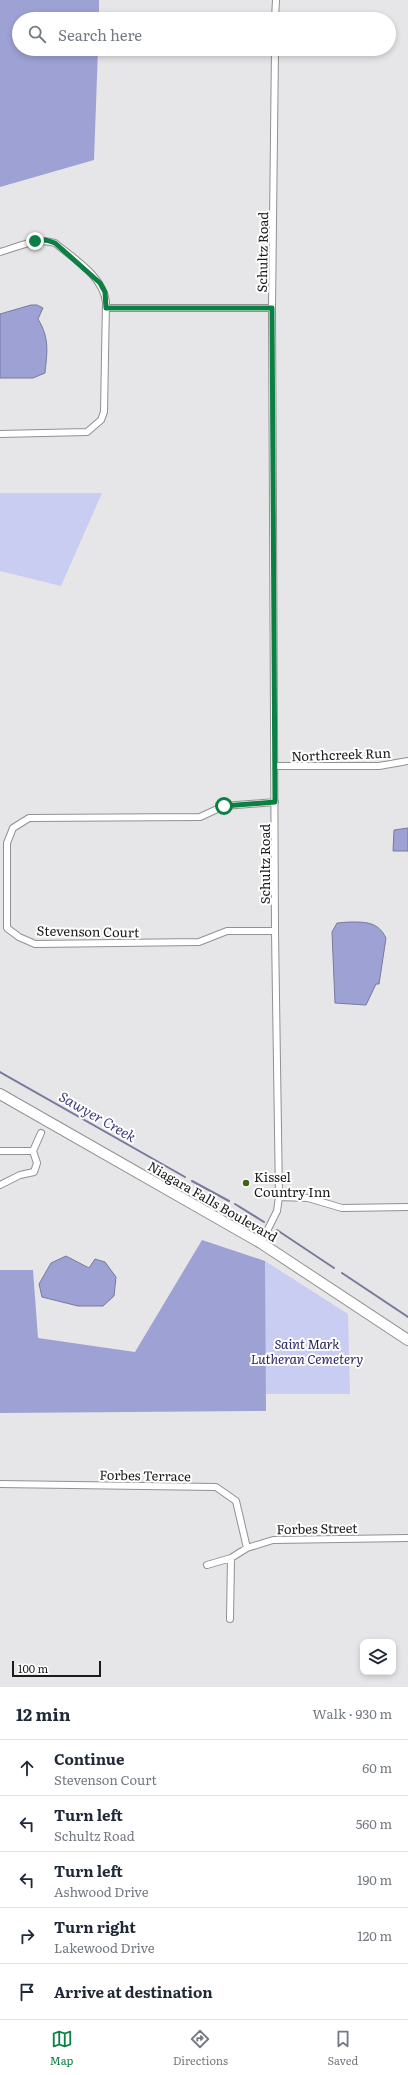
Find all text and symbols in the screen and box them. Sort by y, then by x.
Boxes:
search box [12,12,396,56]
icon: search [26,23,48,45]
text: Search here [58,23,142,46]
street label: Schultz Road [252,211,272,292]
route end [26,232,44,250]
street label: Northcreek Run [291,743,392,765]
route start [215,797,233,815]
street label: Schultz Road [255,824,274,904]
street label: Stevenson Court [36,921,140,941]
water label: Sawyer Creek [56,1086,140,1146]
street label: Niagara Falls Boulevard [145,1156,281,1246]
place label: Kissel Country Inn [254,1167,331,1201]
marker: Kissel Country Inn [241,1178,251,1188]
park label: Saint Mark Lutheran Cemetery [251,1334,363,1368]
street label: Forbes Terrace [99,1465,191,1485]
street label: Forbes Street [276,1518,358,1538]
map controls [360,1639,396,1675]
button: layers [360,1639,396,1675]
scale bar [12,1659,101,1678]
text: 100 m [18,1660,48,1676]
text: 12 min [16,1701,71,1726]
text: Walk · 930 m [313,1704,392,1723]
text: Continue [54,1747,124,1770]
icon: ahead [16,1757,38,1779]
text: 60 m [362,1758,392,1777]
text: Stevenson Court [54,1770,157,1789]
text: Turn left [54,1803,123,1826]
icon: left [16,1813,38,1835]
text: 560 m [356,1814,392,1833]
text: Schultz Road [54,1826,135,1845]
text: Turn left [54,1859,123,1882]
icon: left [16,1869,38,1891]
text: 190 m [357,1870,392,1889]
text: Ashwood Drive [54,1882,148,1901]
text: Turn right [54,1915,136,1938]
icon: right [16,1925,38,1947]
text: 120 m [357,1926,392,1945]
text: Lakewood Drive [54,1938,155,1957]
text: Arrive at destination [54,1980,213,2003]
icon: arrive [16,1981,38,2003]
tab: Map [50,2028,73,2068]
tab: Directions [173,2028,228,2068]
tab: Saved [328,2028,358,2068]

